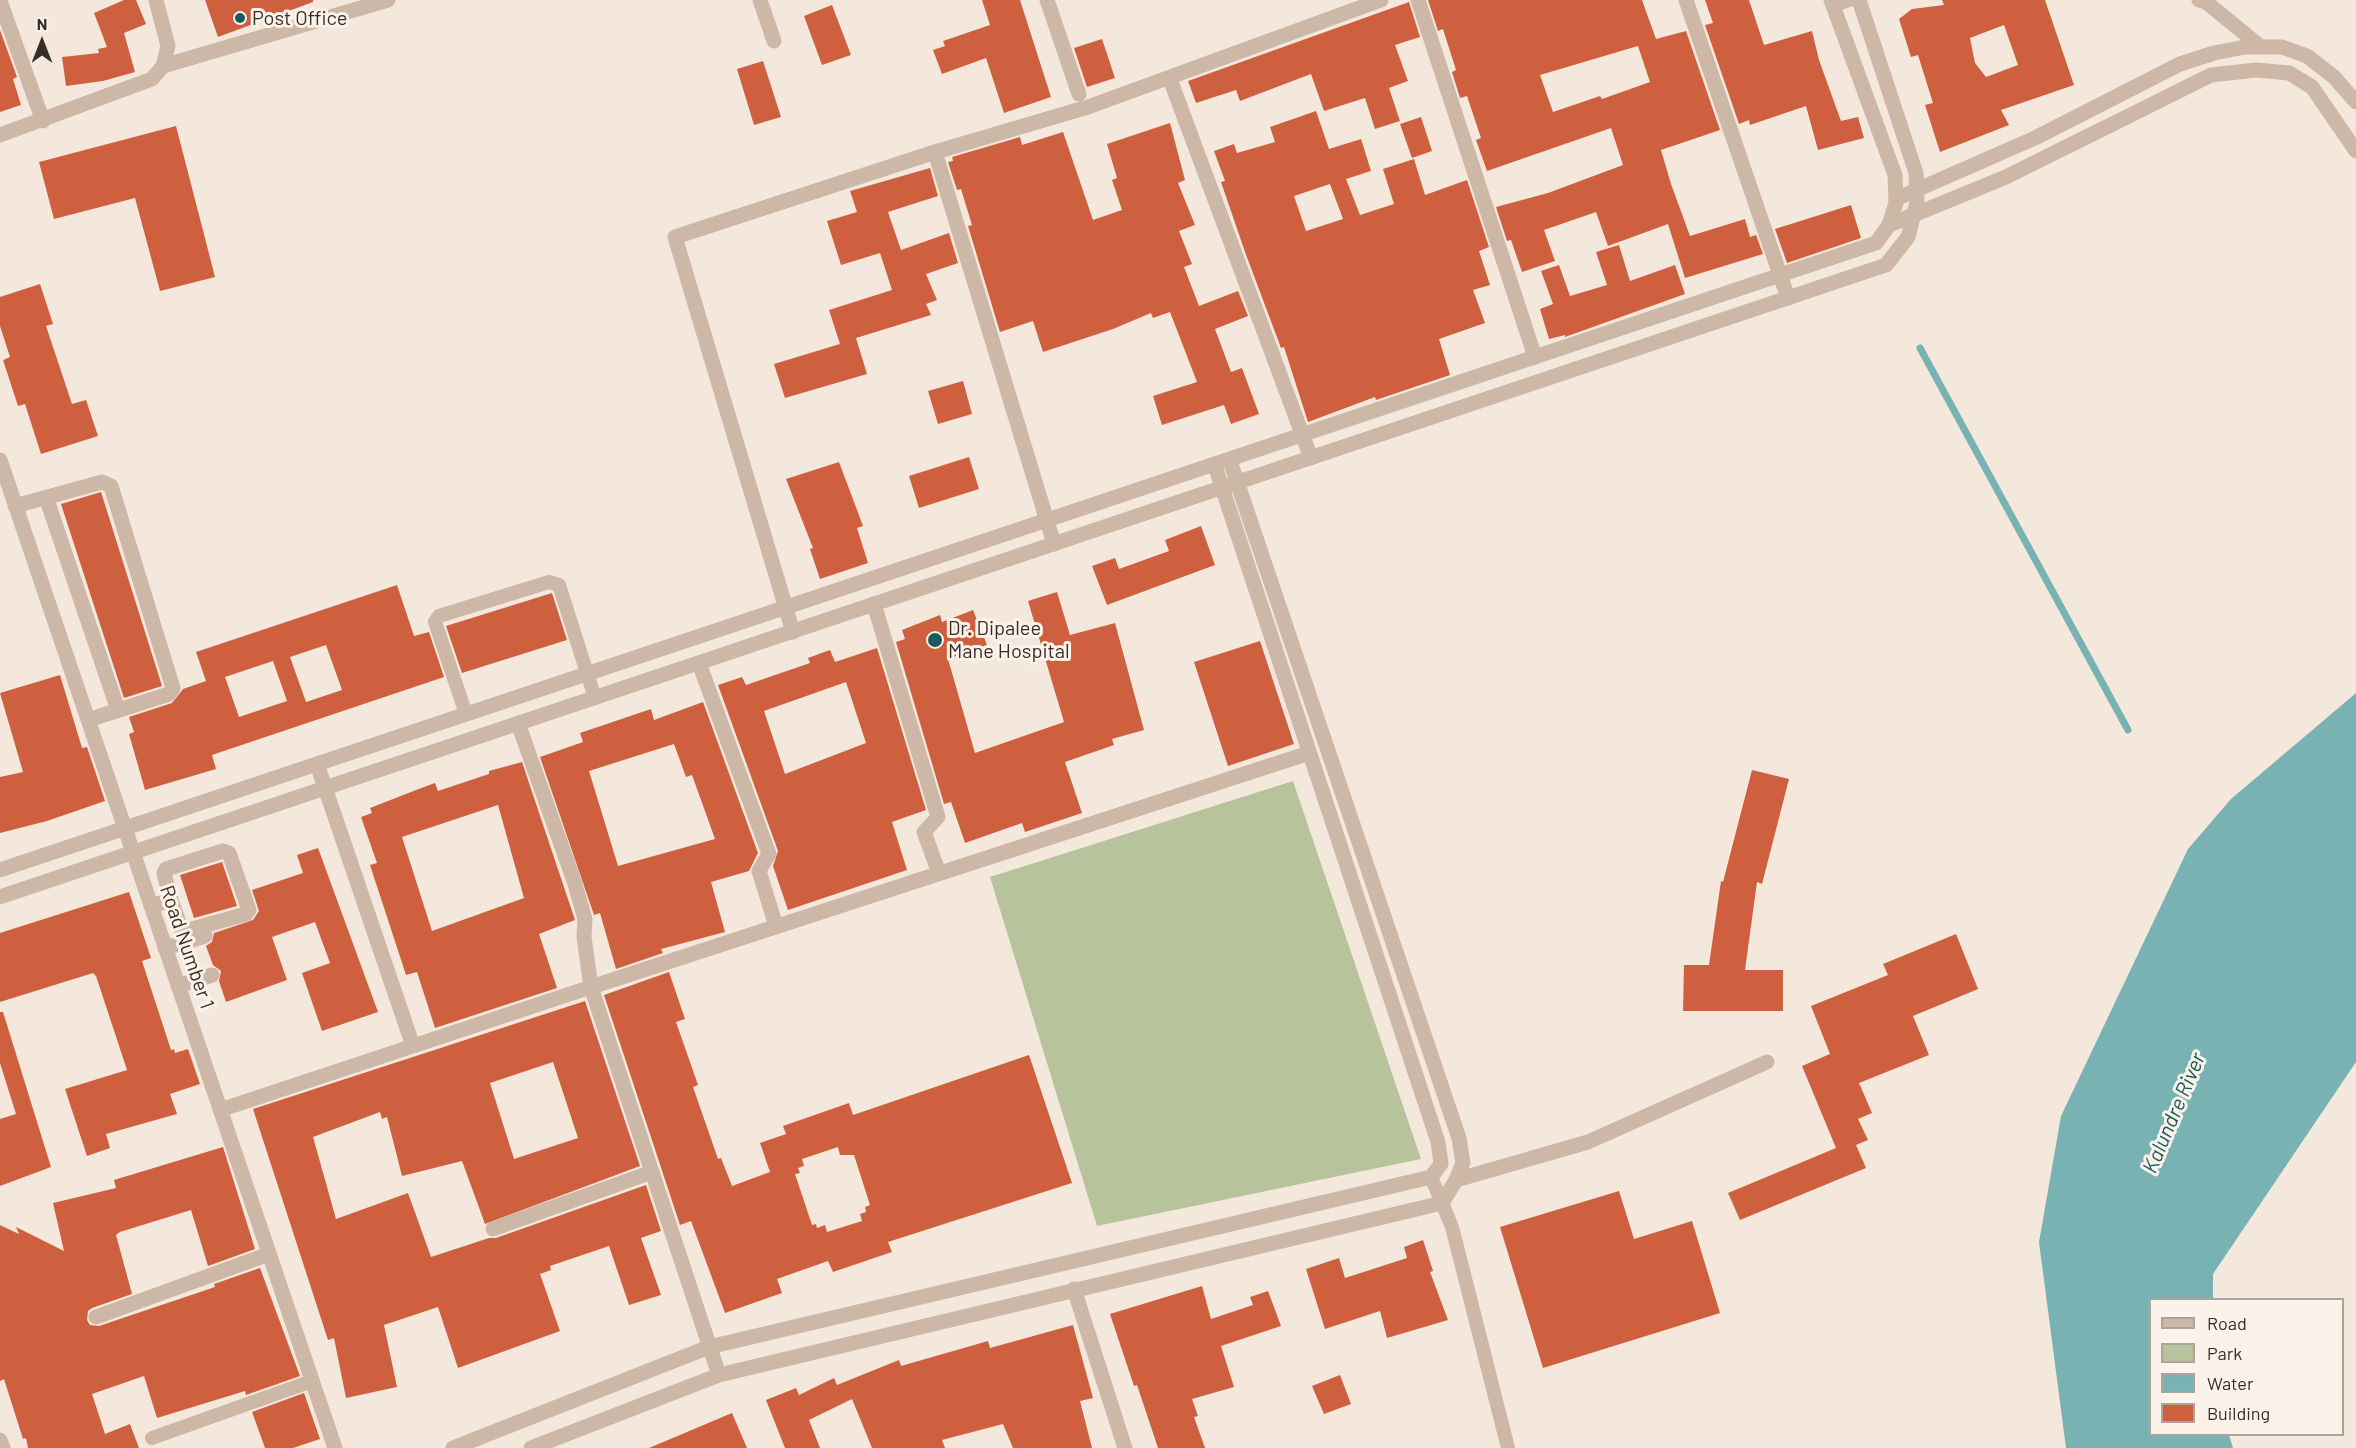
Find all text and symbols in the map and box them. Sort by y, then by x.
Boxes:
place label: Post Office [252,6,347,30]
marker: Post Office [233,11,247,25]
north arrow [12,12,72,72]
text: N [37,14,47,33]
place label: Dr. Dipalee Mane Hospital [948,616,1070,663]
marker: Dr. Dipalee Mane Hospital [926,631,944,649]
street label: Road Number 1 [155,882,219,1012]
water label: Kalundre River [2137,1049,2211,1177]
legend [2149,1298,2344,1436]
text: Road [2207,1312,2247,1334]
text: Park [2207,1342,2242,1364]
text: Water [2207,1372,2254,1394]
text: Building [2207,1402,2270,1424]

